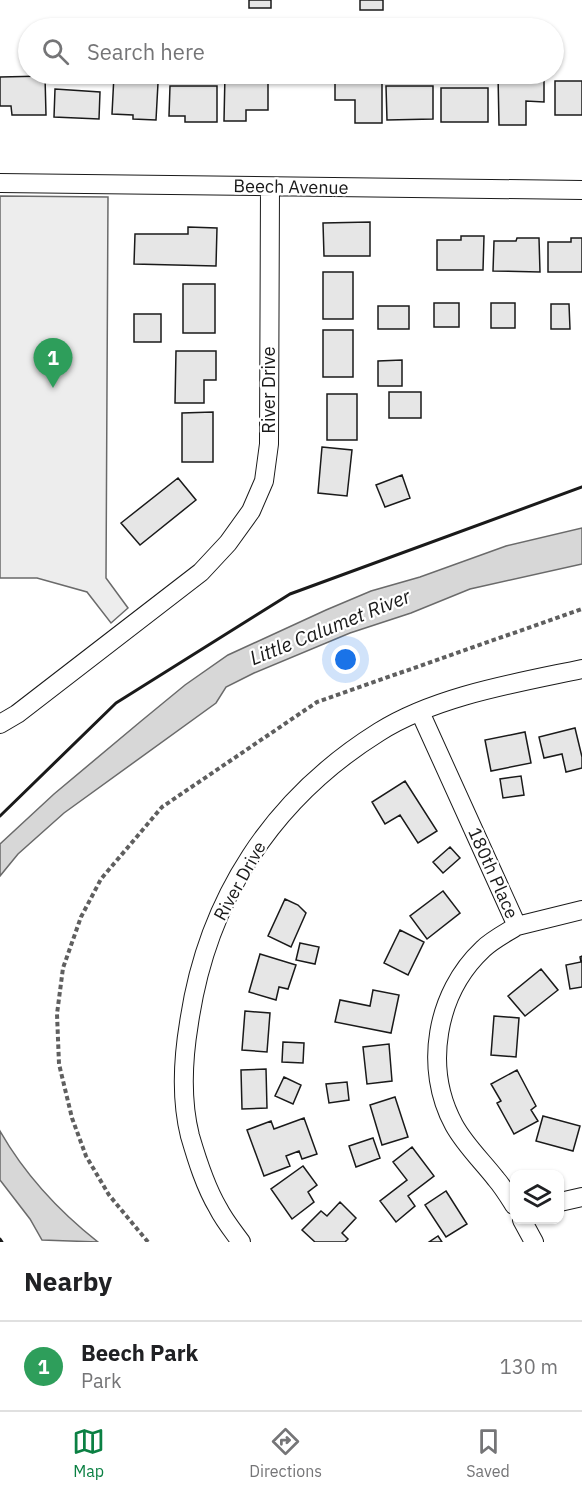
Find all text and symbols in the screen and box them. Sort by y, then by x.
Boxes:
search box [18,18,564,84]
icon: search [39,35,72,68]
text: Search here [87,37,205,66]
street label: Beech Avenue [233,174,349,199]
pin: 1 [34,338,72,388]
street label: River Drive [257,346,280,434]
water label: Little Calumet River [245,582,415,671]
your location [331,645,360,674]
street label: 180th Place [463,824,524,922]
street label: River Drive [208,837,271,924]
map controls [510,1170,564,1224]
button: layers [510,1170,564,1224]
text: Nearby [24,1264,112,1298]
text: Beech Park [81,1338,198,1367]
text: 1 [38,1353,50,1380]
text: 130 m [500,1353,558,1380]
text: Park [81,1367,121,1394]
tab: Map [72,1425,105,1481]
tab: Directions [249,1425,322,1481]
tab: Saved [466,1425,510,1481]

